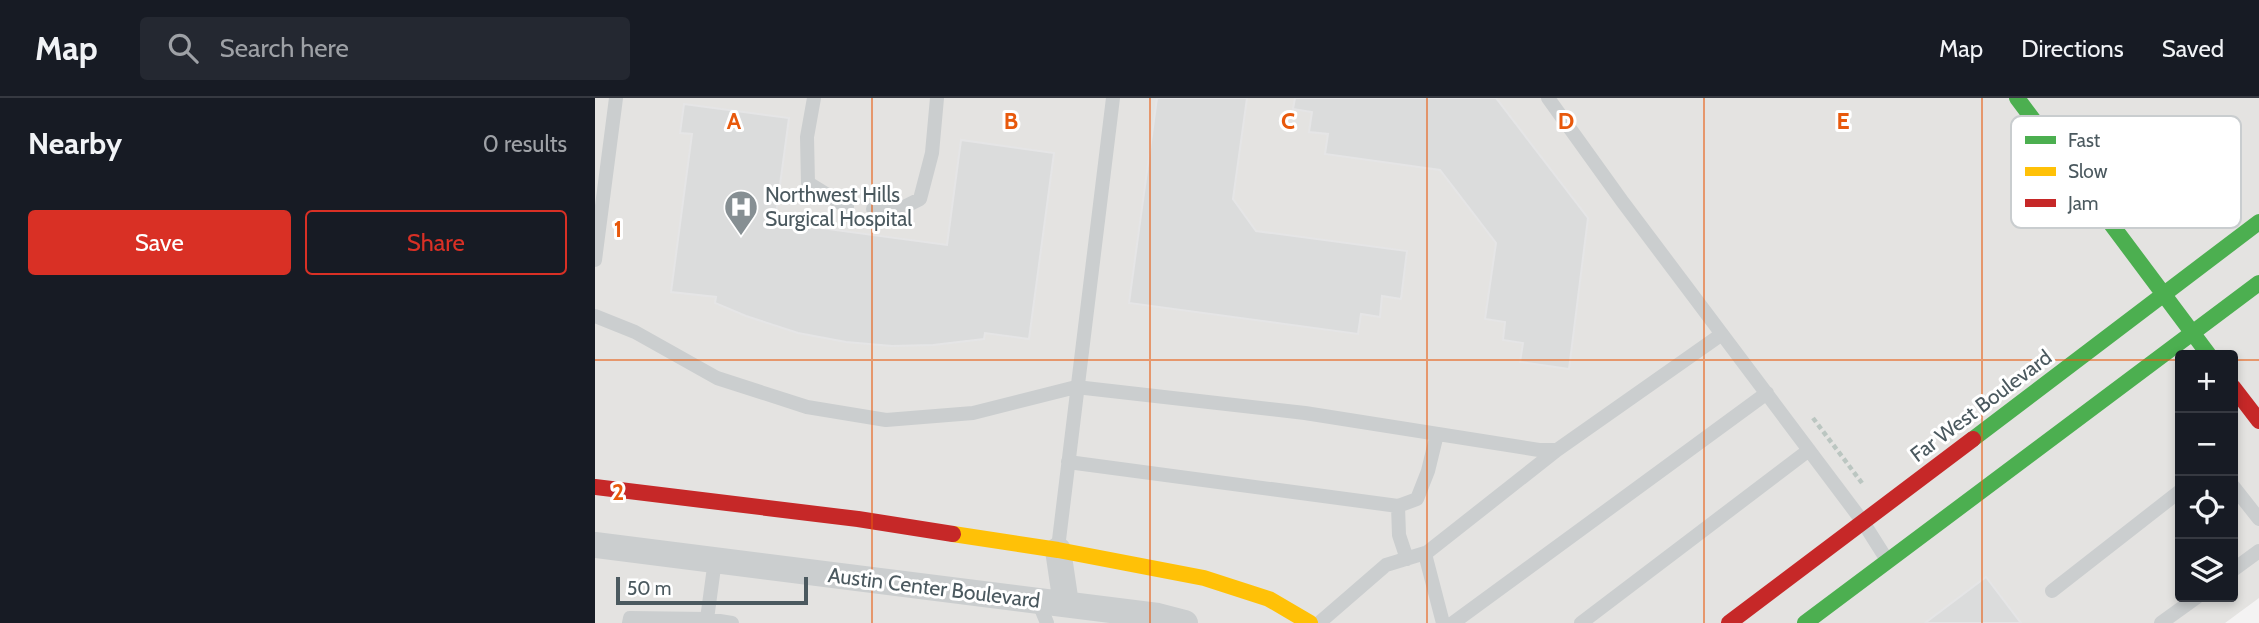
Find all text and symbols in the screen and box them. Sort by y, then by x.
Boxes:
search box [140,17,630,80]
text: Map [35,28,98,68]
icon: search [164,29,202,67]
text: Search here [220,32,349,64]
text: Map [1939,34,1983,63]
text: Directions [2021,34,2124,63]
text: Saved [2162,34,2224,63]
text: A [727,107,742,135]
text: B [1004,107,1018,135]
text: C [1281,107,1295,135]
text: D [1558,107,1574,135]
text: E [1836,107,1850,135]
legend [2011,116,2241,228]
text: Nearby [28,125,122,162]
text: Fast [2068,129,2101,152]
text: 0 results [483,130,567,158]
text: Slow [2068,160,2108,183]
place label: Northwest Hills Surgical Hospital [765,182,912,231]
hospital icon: Northwest Hills Surgical Hospital [722,188,760,237]
text: Jam [2067,192,2098,215]
button: Save [28,210,291,275]
button: Share [305,210,567,275]
text: 1 [614,215,622,243]
street label: Far West Boulevard [1905,344,2056,467]
map controls [2175,350,2238,602]
button: + [2175,350,2238,413]
button: − [2175,413,2238,476]
button: locate [2175,476,2238,539]
text: 2 [612,478,624,506]
button: layers [2175,539,2238,602]
street label: Austin Center Boulevard [827,562,1041,613]
scale bar [616,574,809,606]
text: 50 m [627,577,671,600]

